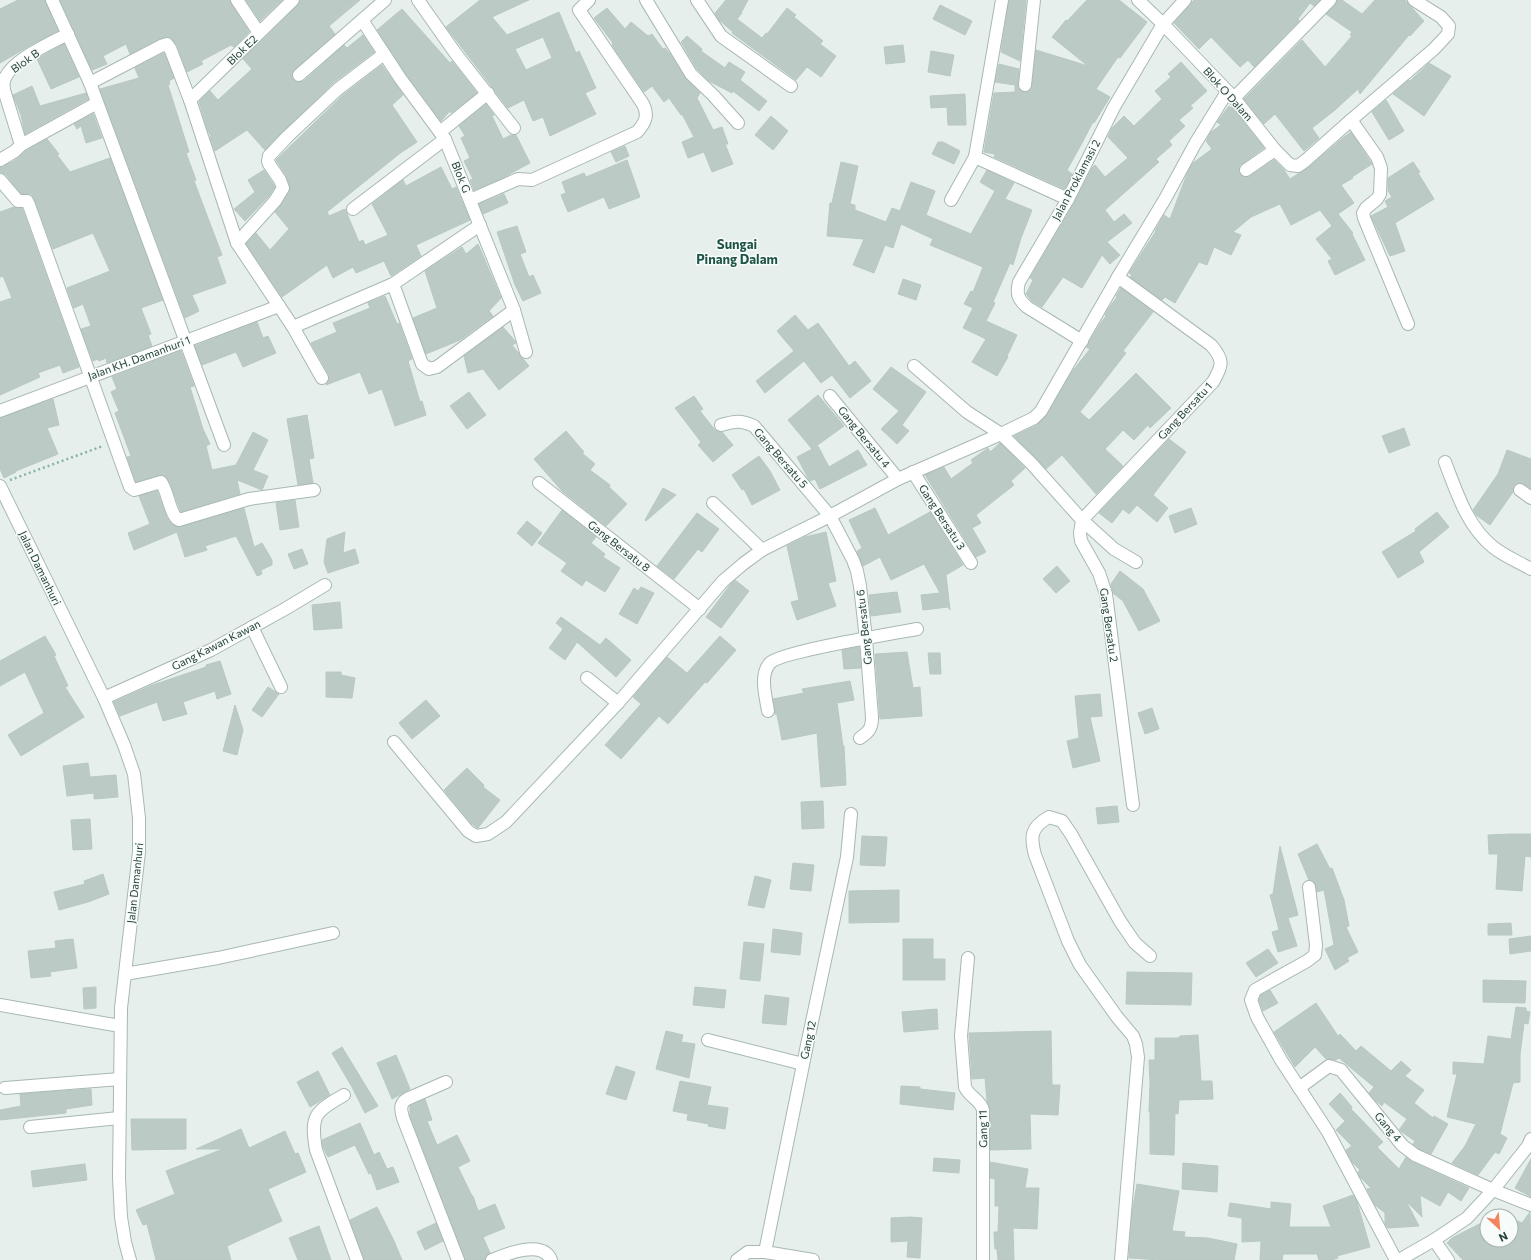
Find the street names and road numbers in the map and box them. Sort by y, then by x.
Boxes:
street label: Blok E2 [224,32,260,67]
street label: Blok B [8,46,41,75]
street label: Blok O Dalam [1201,64,1256,123]
street label: Jalan Proklamasi 2 [1049,137,1103,223]
street label: Blok G [449,159,474,194]
street label: Jalan KH. Damanhuri 1 [86,333,192,383]
street label: Gang Bersatu 1 [1155,379,1214,442]
street label: Gang Bersatu 4 [836,403,893,470]
street label: Gang Bersatu 5 [752,425,811,490]
street label: Gang Bersatu 3 [917,482,968,552]
street label: Gang Bersatu 8 [586,517,653,574]
street label: Jalan Damanhuri [16,528,64,608]
street label: Gang Bersatu 2 [1098,587,1121,663]
street label: Gang Bersatu 6 [853,589,874,665]
street label: Gang Kawan Kawan [169,617,262,673]
street label: Jalan Damanhuri [124,842,146,924]
street label: Gang 12 [797,1019,818,1060]
street label: Gang 4 [1372,1109,1405,1144]
street label: Gang 11 [976,1110,989,1148]

